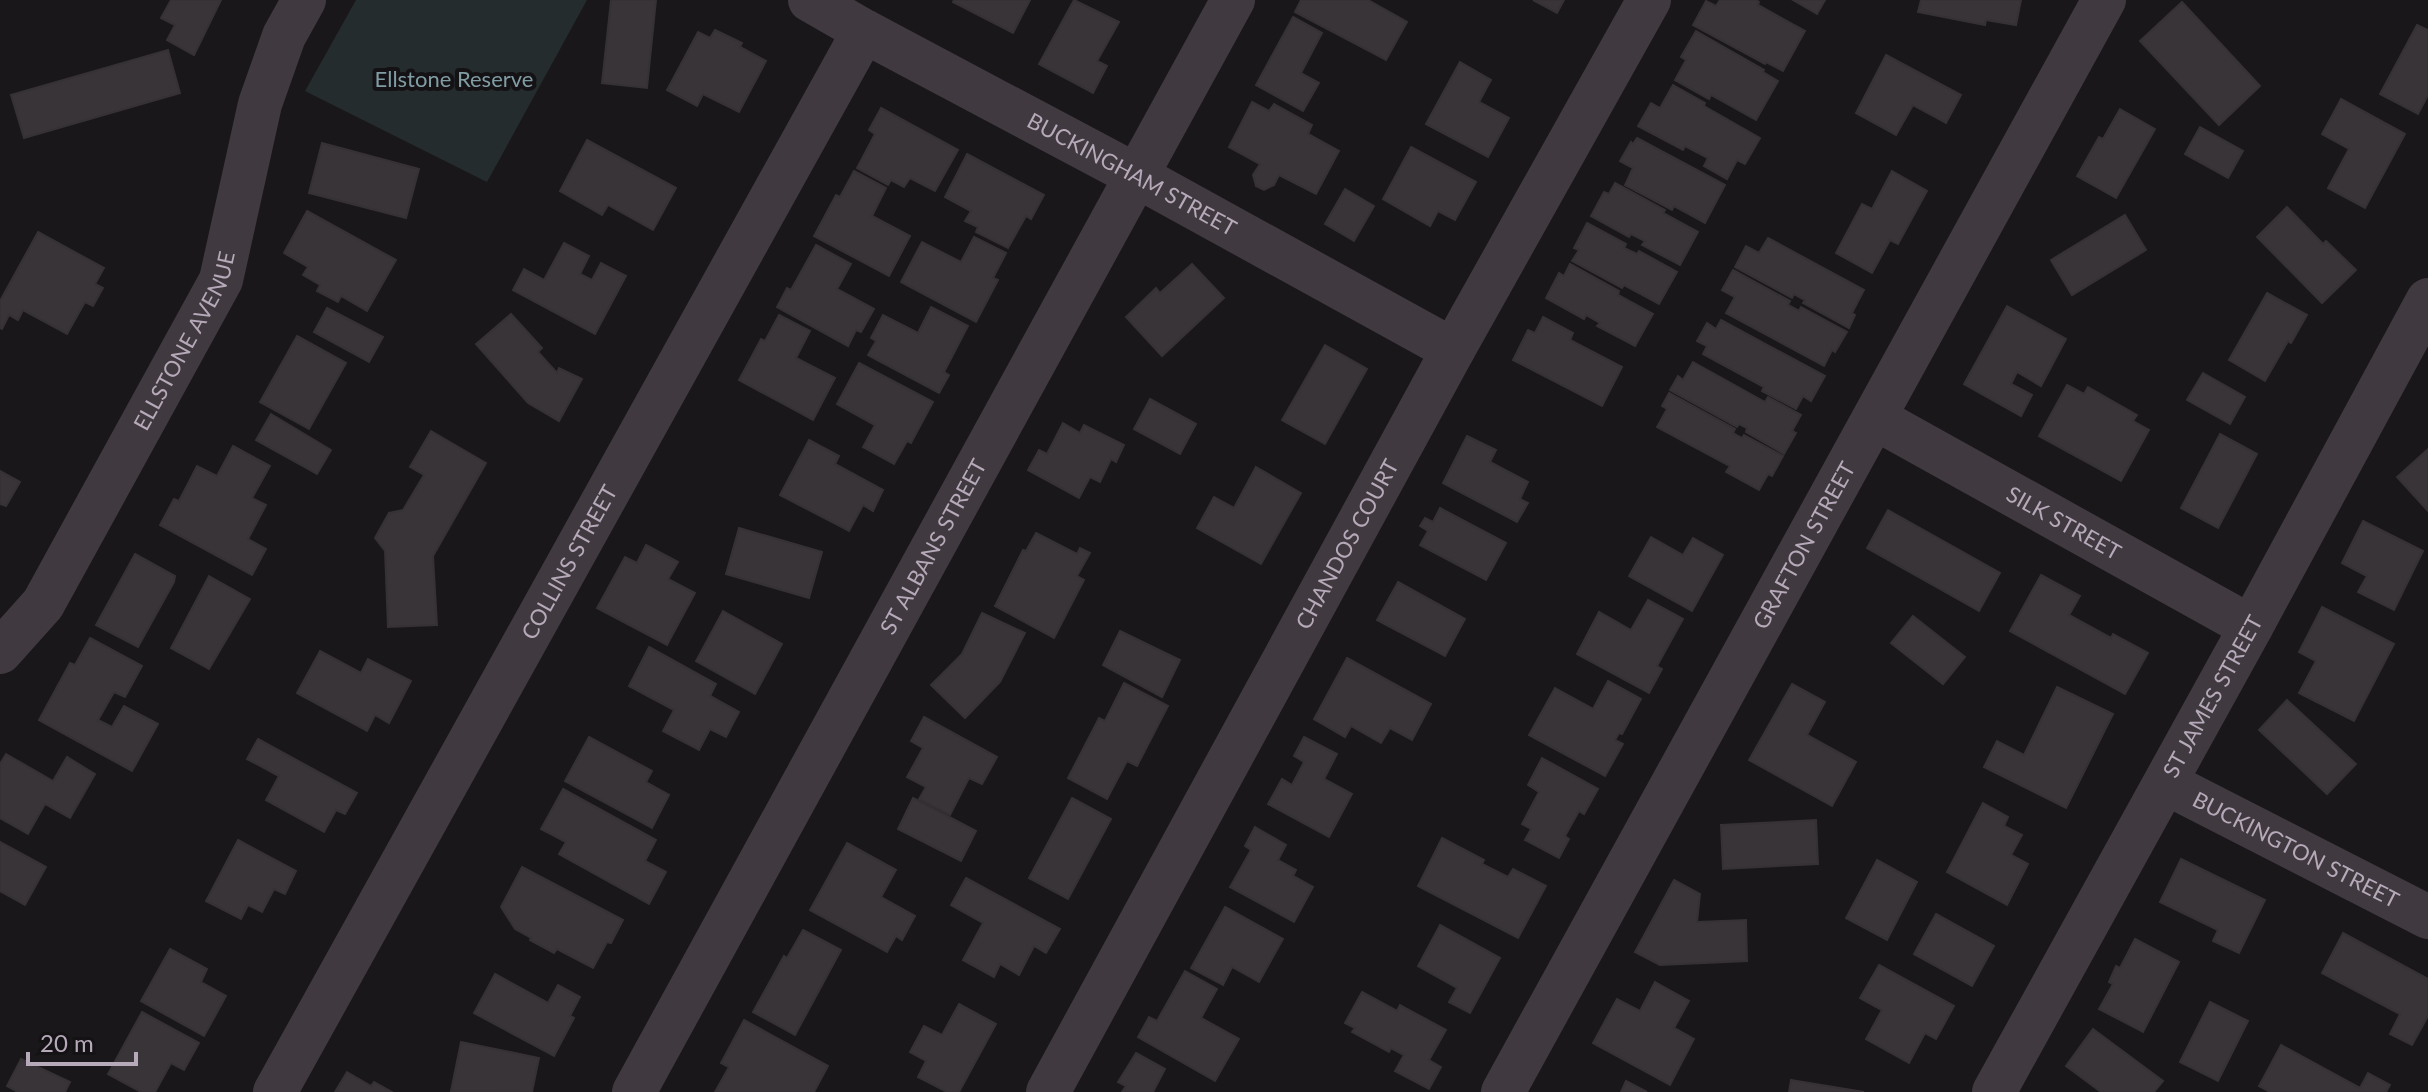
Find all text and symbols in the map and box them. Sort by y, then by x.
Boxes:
park label: Ellstone Reserve [375,65,533,92]
street label: BUCKINGHAM STREET [1023,106,1241,241]
street label: ELLSTONE AVENUE [127,248,240,435]
street label: ST ALBANS STREET [874,454,992,639]
street label: CHANDOS COURT [1289,454,1404,634]
street label: GRAFTON STREET [1747,457,1860,633]
street label: COLLINS STREET [515,480,622,644]
street label: SILK STREET [2002,480,2126,565]
street label: ST JAMES STREET [2157,610,2268,782]
street label: BUCKINGTON STREET [2188,785,2404,913]
scale bar [28,1016,136,1066]
text: 20 m [40,1028,94,1057]

